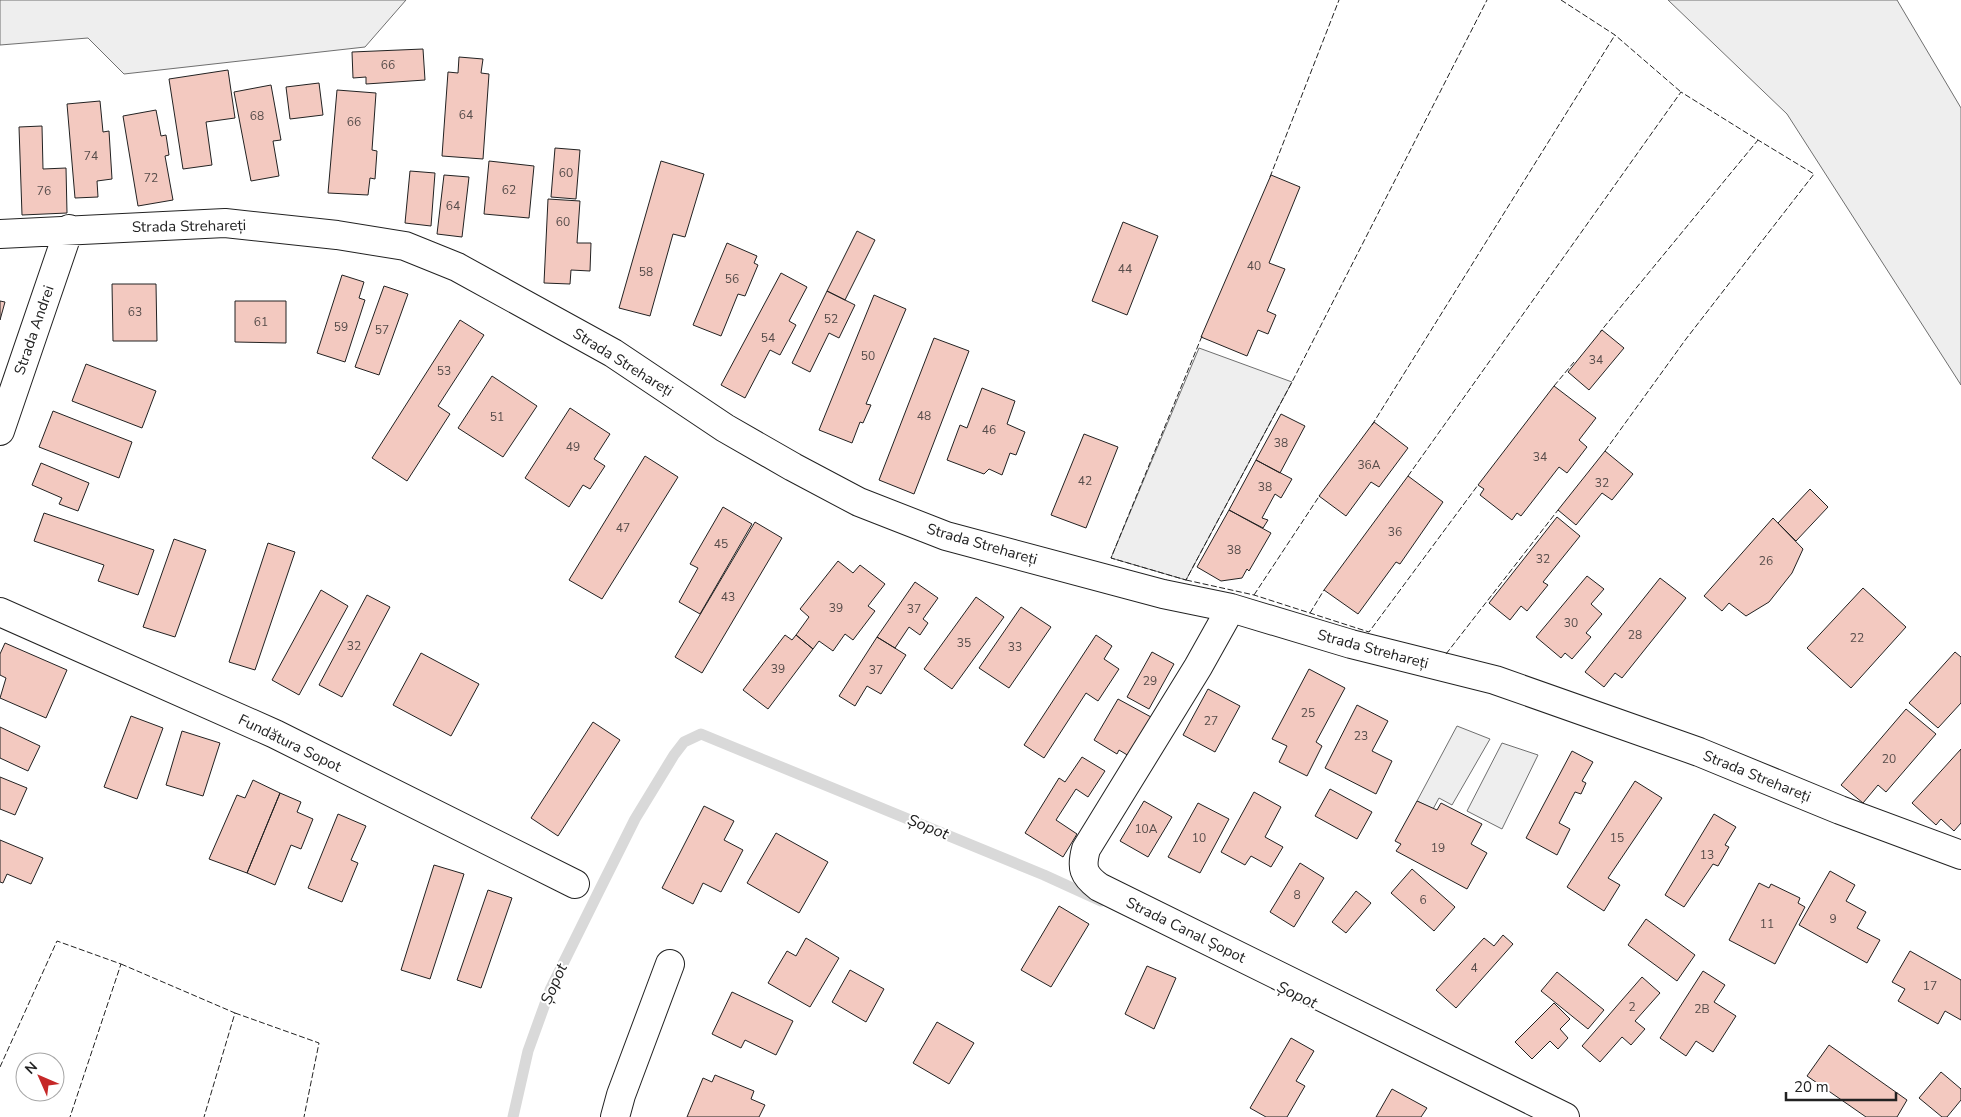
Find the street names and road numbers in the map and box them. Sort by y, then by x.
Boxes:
street label: Strada Strehareți [132,215,246,237]
street label: Strada Andrei [9,283,59,377]
street label: Strada Strehareți [569,323,677,401]
street label: Strada Strehareți [924,519,1040,569]
street label: Strada Strehareți [1315,625,1431,673]
street label: Fundătura Sopot [235,709,346,777]
street label: Strada Strehareți [1700,745,1814,807]
street label: Strada Canal Șopot [1123,892,1250,968]

